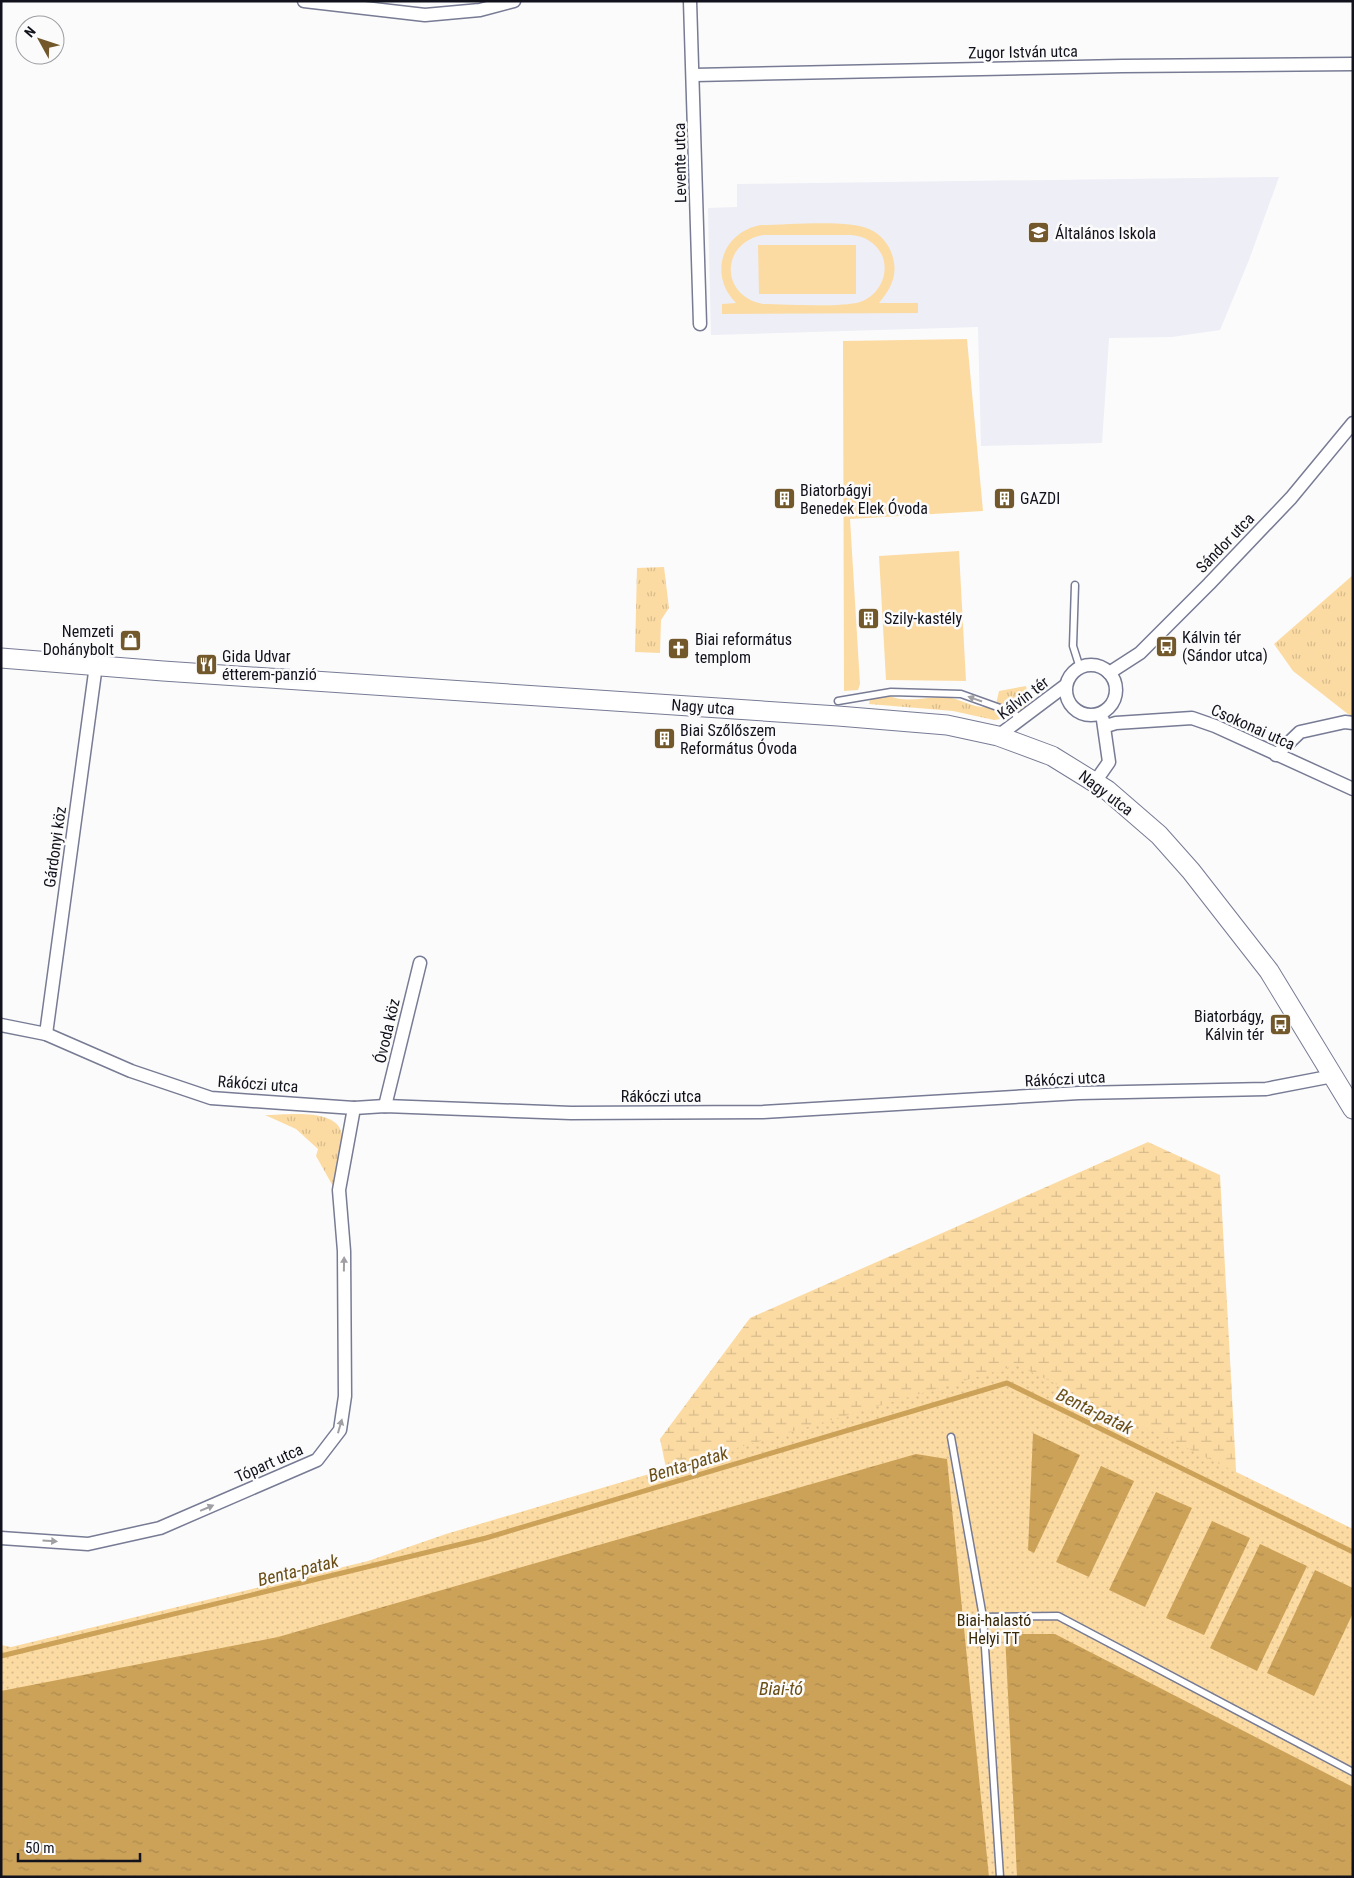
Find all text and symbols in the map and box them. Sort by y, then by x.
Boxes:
north arrow [15,15,65,65]
text: N [21,23,39,40]
street label: Zugor István utca [968,42,1078,62]
street label: Levente utca [670,123,690,203]
school or university icon: Általános Iskola [1027,221,1051,245]
place label: Általános Iskola [1055,224,1156,243]
place label: Biatorbágyi Benedek Elek Óvoda [800,481,928,518]
building icon: GAZDI [992,486,1016,510]
building icon: Biatorbágyi Benedek Elek Óvoda [772,487,796,511]
place label: GAZDI [1020,489,1060,508]
street label: Sándor utca [1192,509,1258,577]
building icon: Szily-kastély [856,606,880,630]
place label: Szily-kastély [884,609,962,628]
place label: Nemzeti Dohánybolt [43,622,114,659]
shop icon: Nemzeti Dohánybolt [118,628,142,652]
place label: Kálvin tér (Sándor utca) [1182,628,1268,665]
place label: Biai református templom [695,630,792,667]
bus stop icon: Kálvin tér (Sándor utca) [1154,634,1178,658]
church icon: Biai református templom [667,636,691,660]
place label: Gida Udvar étterem-panzió [222,647,317,684]
restaurant icon: Gida Udvar étterem-panzió [194,653,218,677]
street label: Kálvin tér [994,673,1052,723]
street label: Nagy utca [671,695,735,719]
one-way arrow [968,695,983,703]
street label: Csokonai utca [1208,700,1298,754]
place label: Biai Szőlőszem Református Óvoda [680,721,797,758]
building icon: Biai Szőlőszem Református Óvoda [652,727,676,751]
street label: Nagy utca [1075,766,1137,820]
street label: Gárdonyi köz [40,805,70,889]
street label: Óvoda köz [369,997,404,1065]
place label: Biatorbágy, Kálvin tér [1194,1007,1264,1044]
bus stop icon: Biatorbágy, Kálvin tér [1268,1013,1292,1037]
street label: Rákóczi utca [1024,1067,1106,1091]
street label: Rákóczi utca [217,1072,299,1096]
street label: Rákóczi utca [621,1087,701,1106]
one-way arrow [340,1256,348,1272]
water label: Benta-patak [1053,1383,1138,1439]
one-way arrow [336,1418,344,1433]
street label: Tópart utca [232,1440,306,1486]
water label: Benta-patak [646,1442,732,1486]
one-way arrow [200,1504,214,1512]
one-way arrow [42,1537,58,1545]
water label: Benta-patak [255,1550,342,1590]
park label: Biai-halastó Helyi TT [957,1611,1031,1648]
water label: Biai-tó [759,1678,803,1699]
scale bar [18,1830,140,1862]
text: 50 m [25,1839,55,1857]

